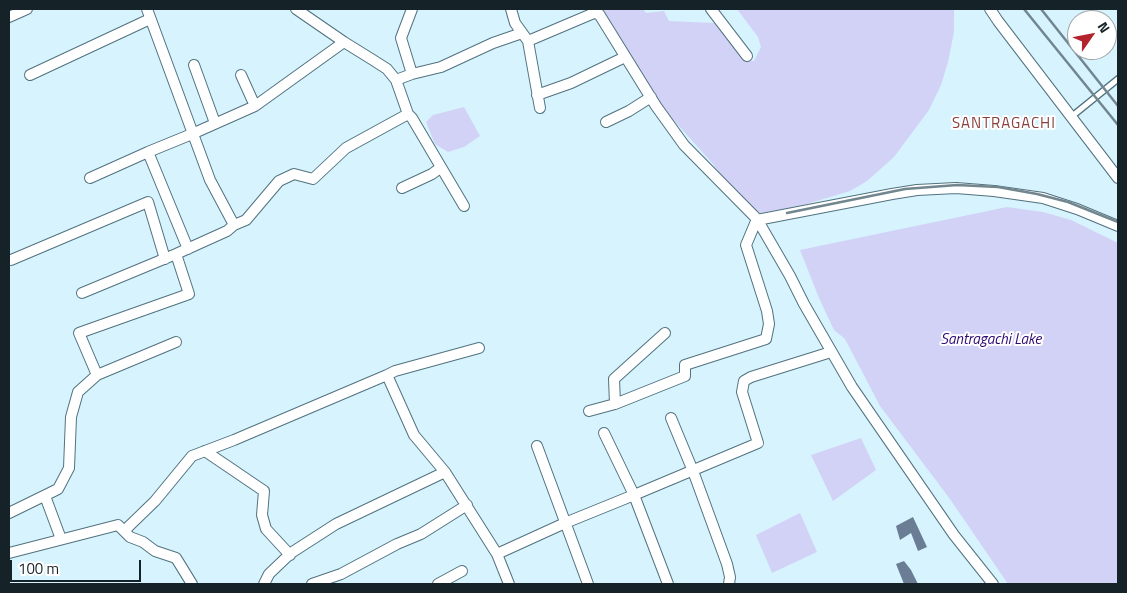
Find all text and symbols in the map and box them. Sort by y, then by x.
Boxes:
north arrow [1067,10,1117,60]
text: N [1093,17,1116,37]
district label: SANTRAGACHI [951,115,1057,133]
water label: Santragachi Lake [941,331,1041,349]
scale bar [12,550,144,582]
text: 100 m [18,557,59,580]

